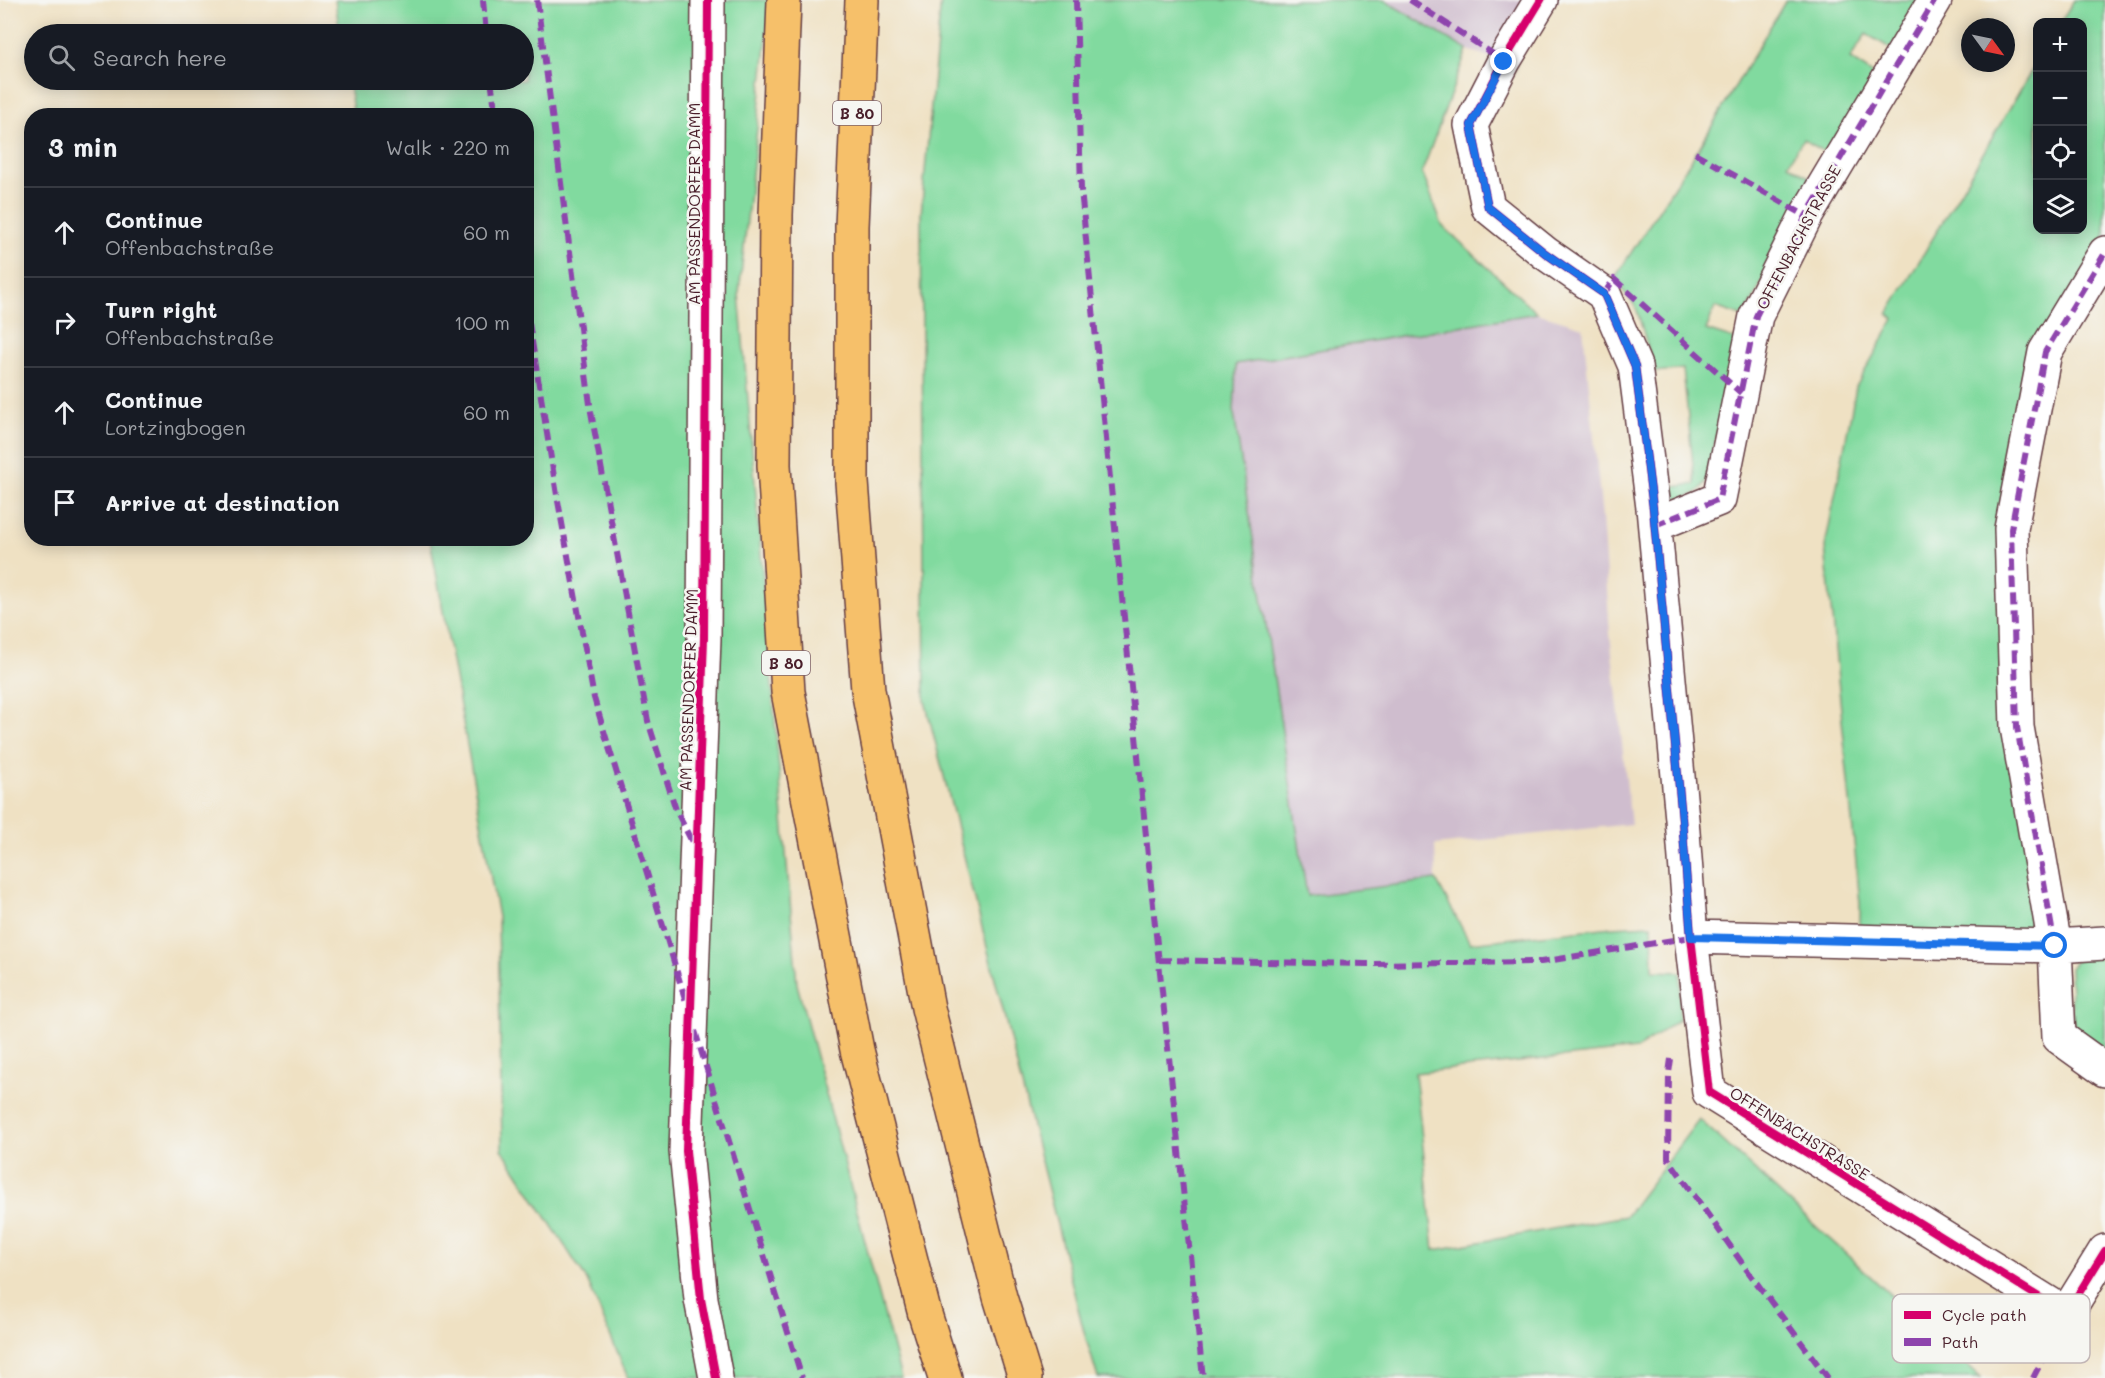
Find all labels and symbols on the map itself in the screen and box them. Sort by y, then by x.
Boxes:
north arrow [1961,18,2015,72]
route end [1490,48,1516,74]
road number: B 80 [833,101,881,125]
street label: AM PASSENDORFER DAMM [683,103,704,305]
street label: OFFENBACHSTRASSE [1751,161,1845,313]
street label: AM PASSENDORFER DAMM [674,588,702,792]
road number: B 80 [762,651,810,675]
route start [2041,932,2067,958]
street label: OFFENBACHSTRASSE [1726,1081,1874,1185]
legend [1892,1294,2090,1363]
text: Cycle path [1942,1304,2026,1325]
text: Path [1942,1331,1978,1352]

